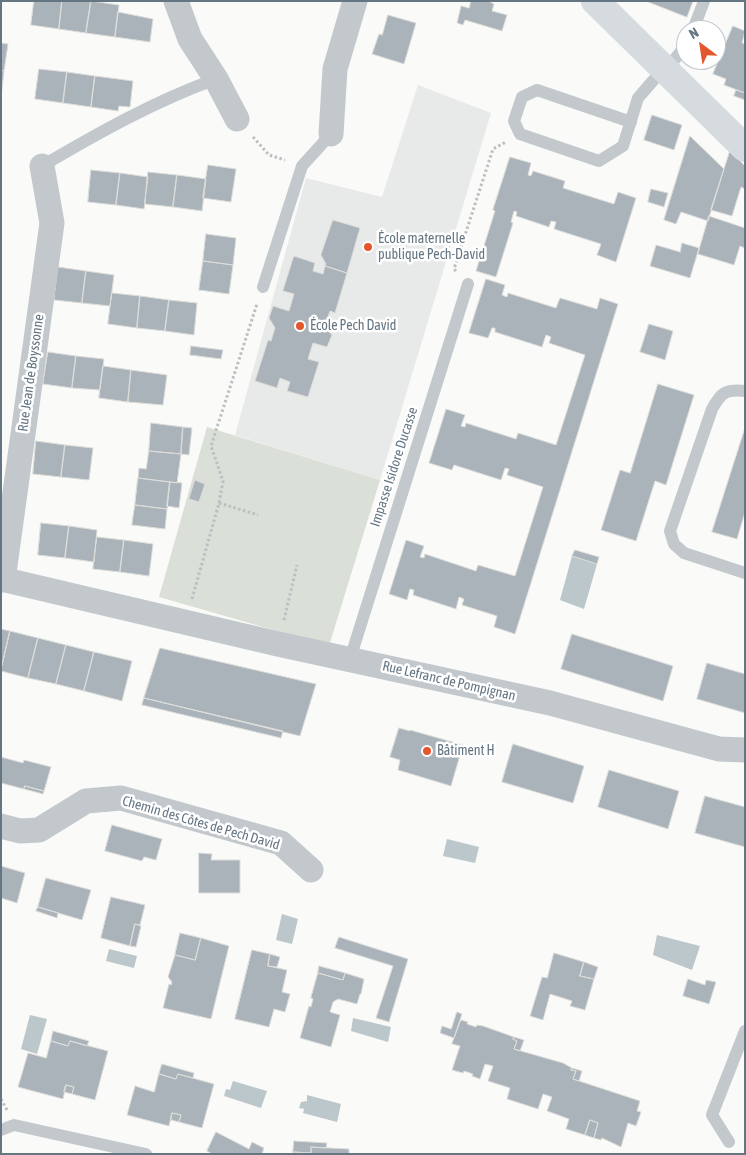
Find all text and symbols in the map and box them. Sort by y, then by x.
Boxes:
north arrow [676,20,726,70]
text: N [686,24,701,42]
place label: École maternelle publique Pech-David [378,231,485,264]
marker: École maternelle publique Pech-David [362,241,374,253]
street label: Rue Jean de Boyssonne [14,313,48,433]
place label: École Pech David [310,318,396,334]
marker: École Pech David [294,320,306,332]
street label: Impasse Isidore Ducasse [367,405,421,529]
street label: Rue Lefranc de Pompignan [381,657,517,705]
place label: Bâtiment H [437,743,495,759]
marker: Bâtiment H [421,745,433,757]
street label: Chemin des Côtes de Pech David [120,792,282,854]

